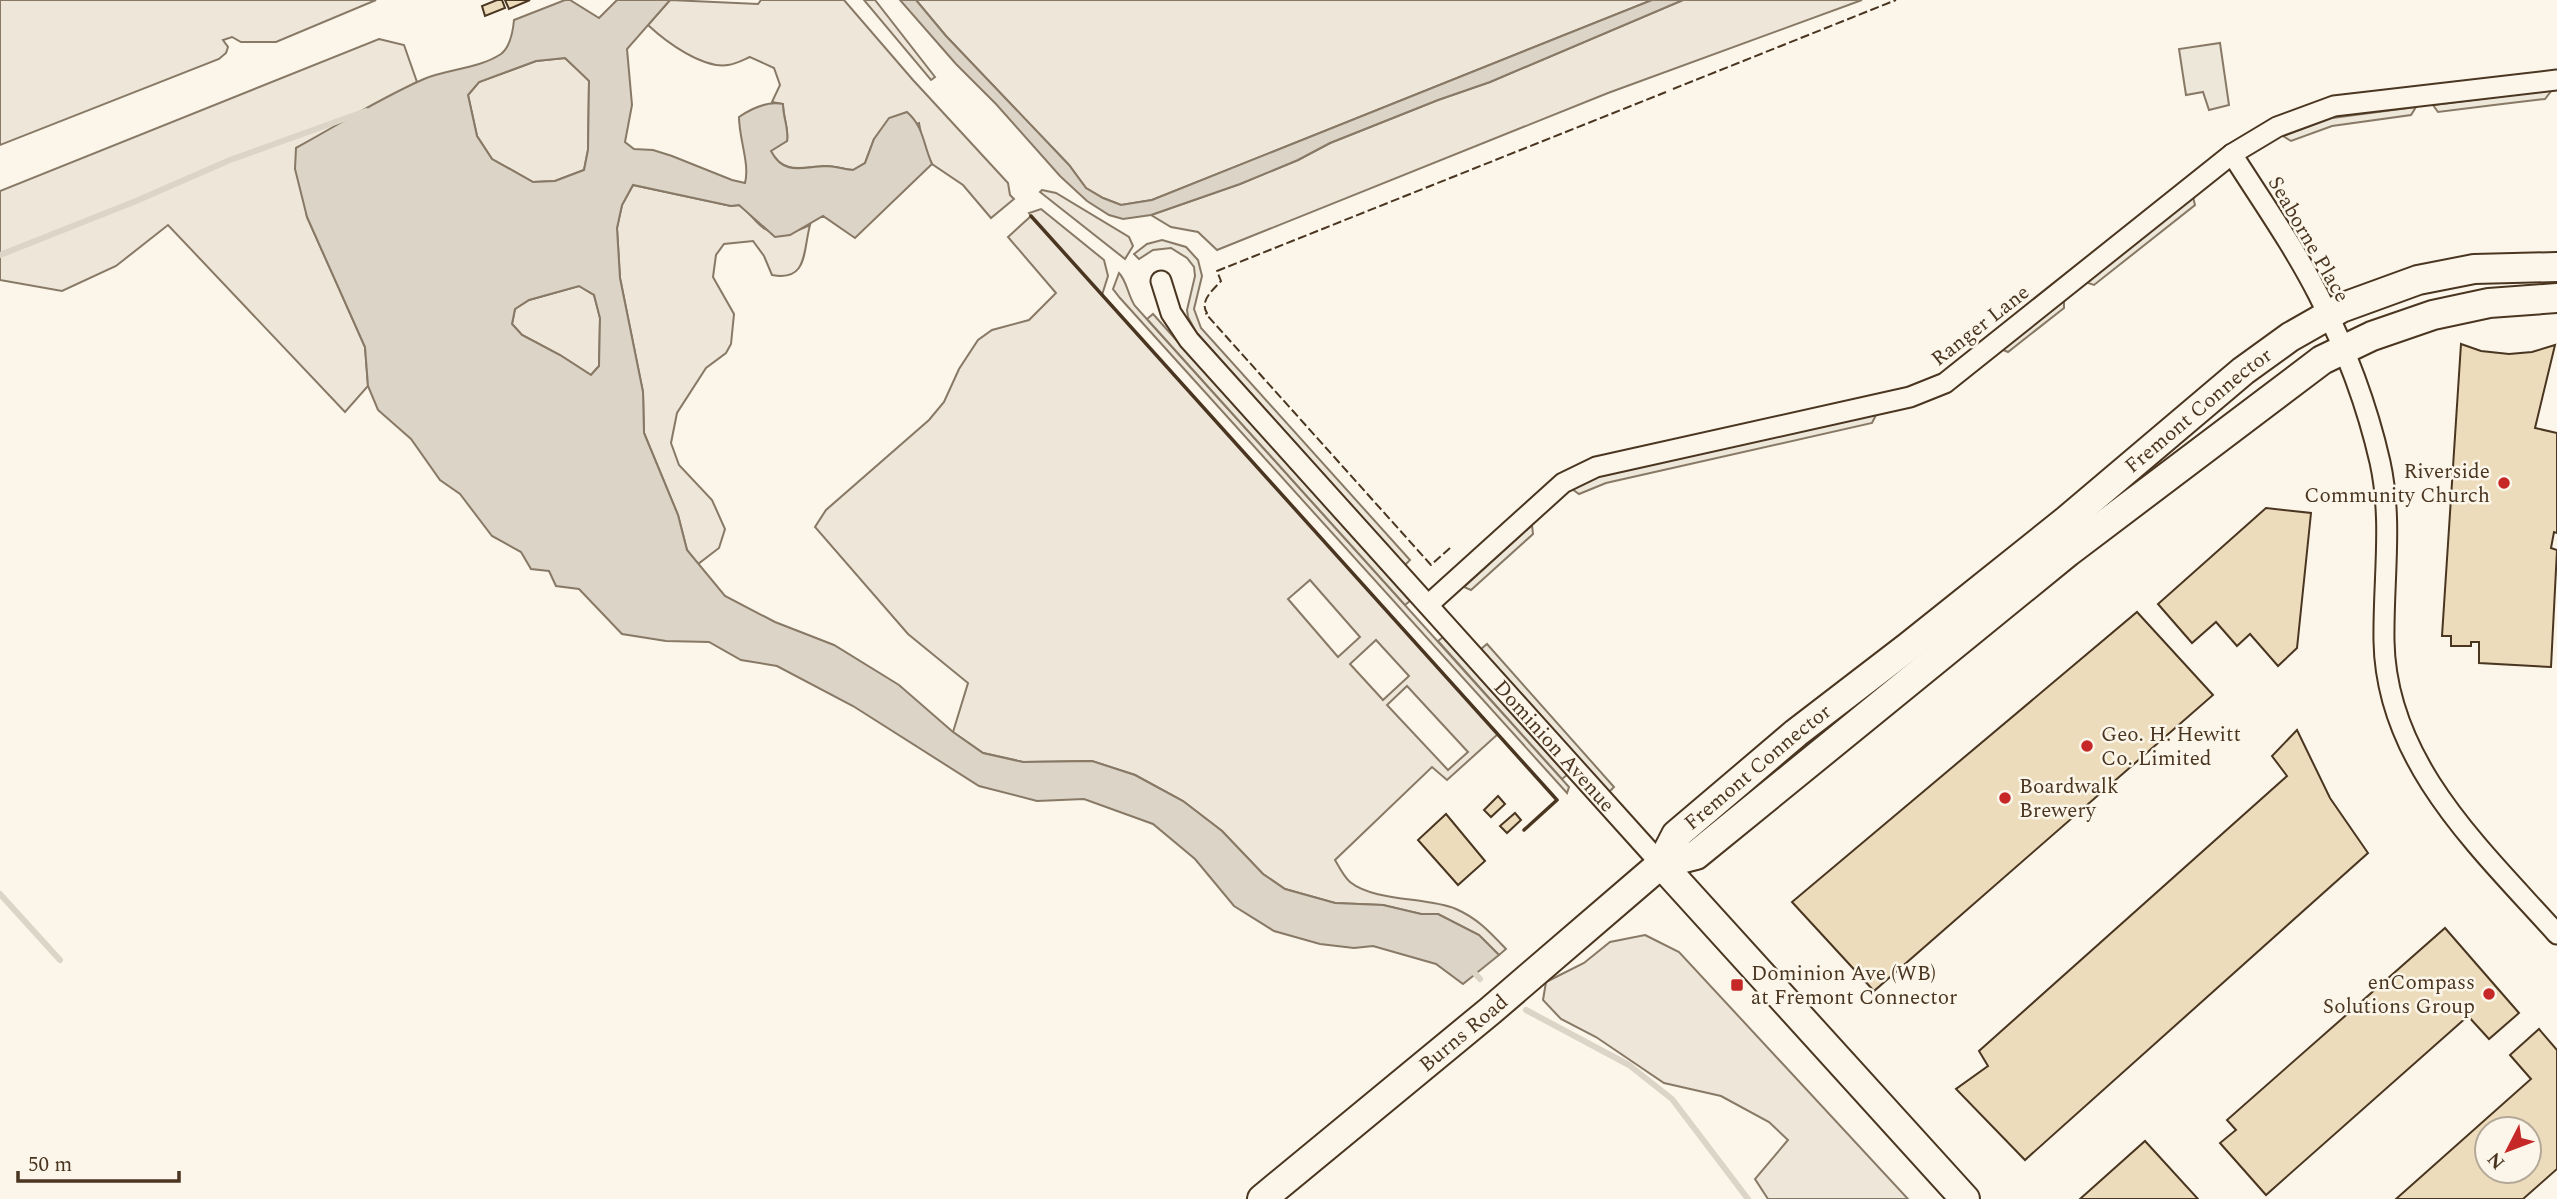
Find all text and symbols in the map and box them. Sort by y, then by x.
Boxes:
street label: Seaborne Place [2259,170,2357,309]
street label: Ranger Lane [1925,277,2037,375]
street label: Fremont Connector [2118,340,2279,482]
place label: Riverside Community Church [2304,456,2490,512]
marker: Riverside Community Church [2496,475,2512,491]
street label: Dominion Avenue [1485,673,1622,820]
street label: Fremont Connector [1677,696,1839,839]
place label: Geo. H. Hewitt Co. Limited [2101,719,2241,775]
marker: Geo. H. Hewitt Co. Limited [2079,738,2095,754]
place label: Boardwalk Brewery [2019,771,2119,827]
marker: Boardwalk Brewery [1997,790,2013,806]
place label: Dominion Ave (WB) at Fremont Connector [1751,958,1957,1014]
place label: enCompass Solutions Group [2323,967,2475,1023]
marker: Dominion Ave (WB) at Fremont Connector [1729,977,1745,993]
marker: enCompass Solutions Group [2481,986,2497,1002]
street label: Burns Road [1412,987,1516,1080]
north arrow [2473,1115,2543,1185]
scale bar [18,1140,178,1184]
text: N [2481,1145,2512,1176]
text: 50 m [28,1149,72,1181]

